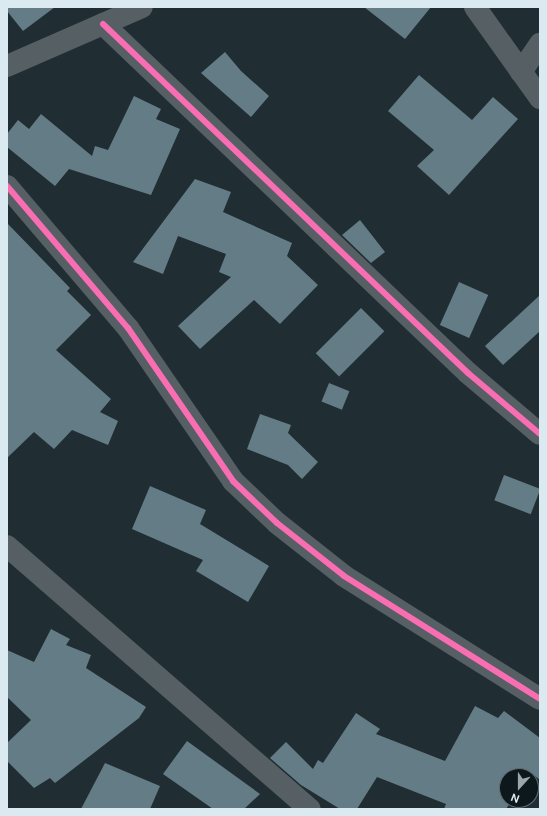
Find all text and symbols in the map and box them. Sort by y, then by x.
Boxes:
north arrow [499,768,539,808]
text: N [509,790,521,806]

